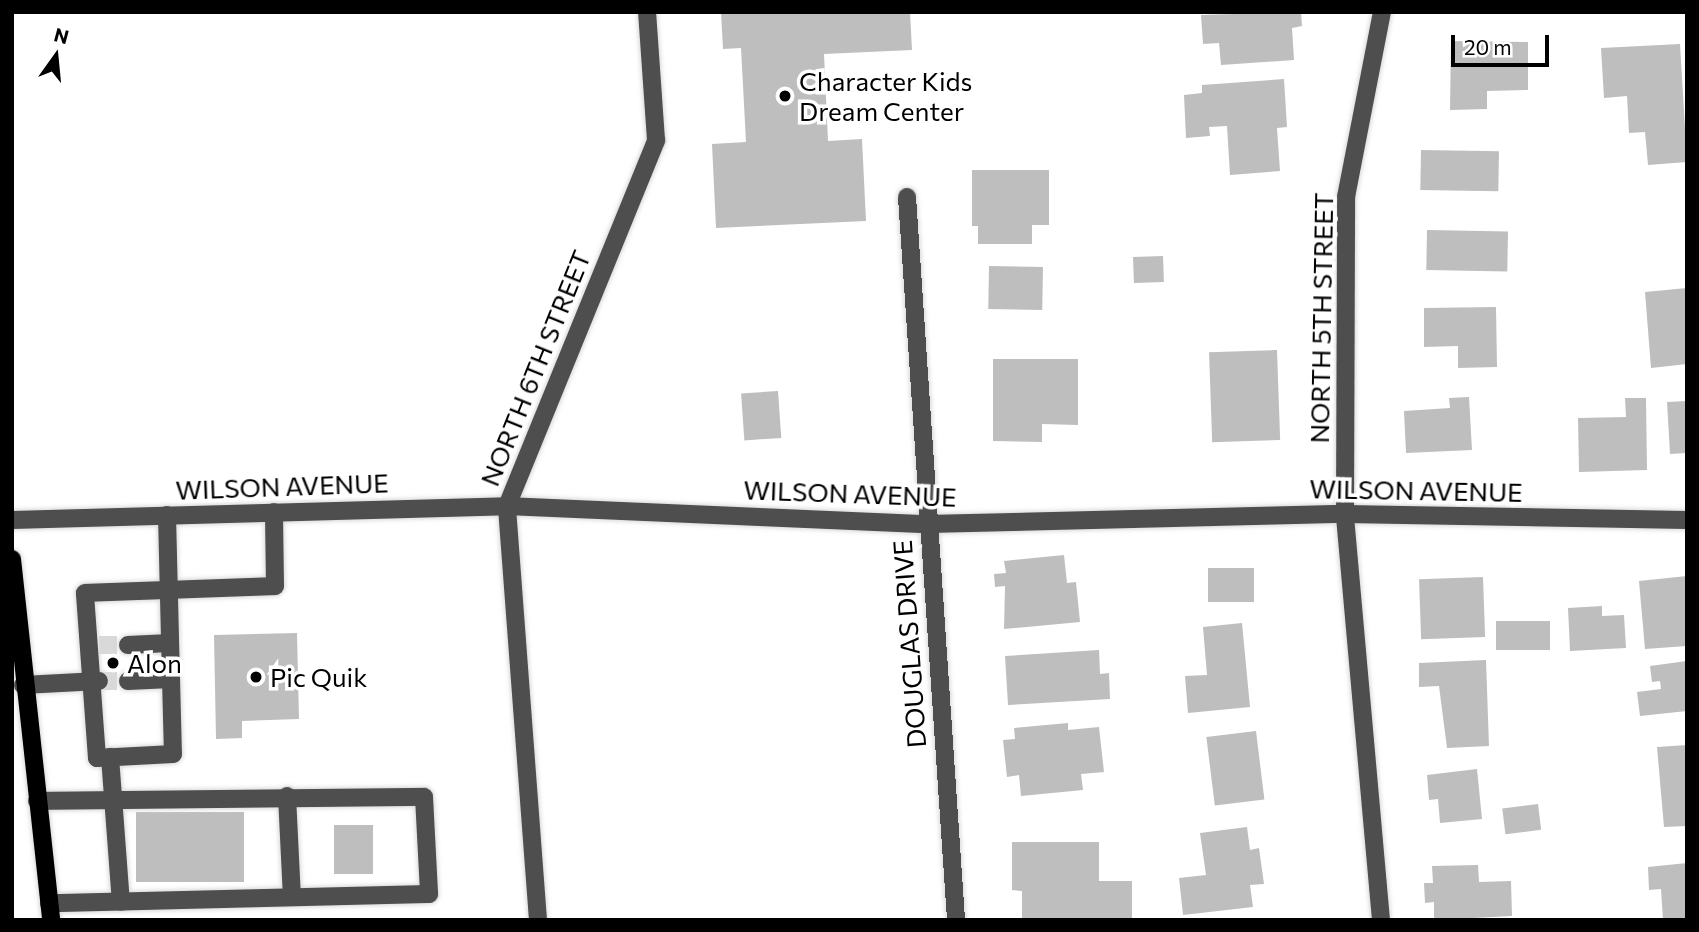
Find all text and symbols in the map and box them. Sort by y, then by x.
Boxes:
north arrow [21,21,91,91]
scale bar [1454,21,1552,65]
text: N [52,22,71,48]
text: 20 m [1464,34,1512,59]
place label: Character Kids Dream Center [799,65,972,126]
marker: Character Kids Dream Center [777,88,793,104]
street label: NORTH 5TH STREET [1303,192,1339,444]
street label: NORTH 6TH STREET [473,246,597,490]
street label: WILSON AVENUE [175,467,389,505]
street label: WILSON AVENUE [1309,473,1523,507]
street label: WILSON AVENUE [743,474,957,512]
street label: DOUGLAS DRIVE [886,539,932,749]
place label: Alon [127,647,182,679]
marker: Alon [105,655,121,671]
place label: Pic Quik [270,661,367,693]
marker: Pic Quik [248,669,264,685]

